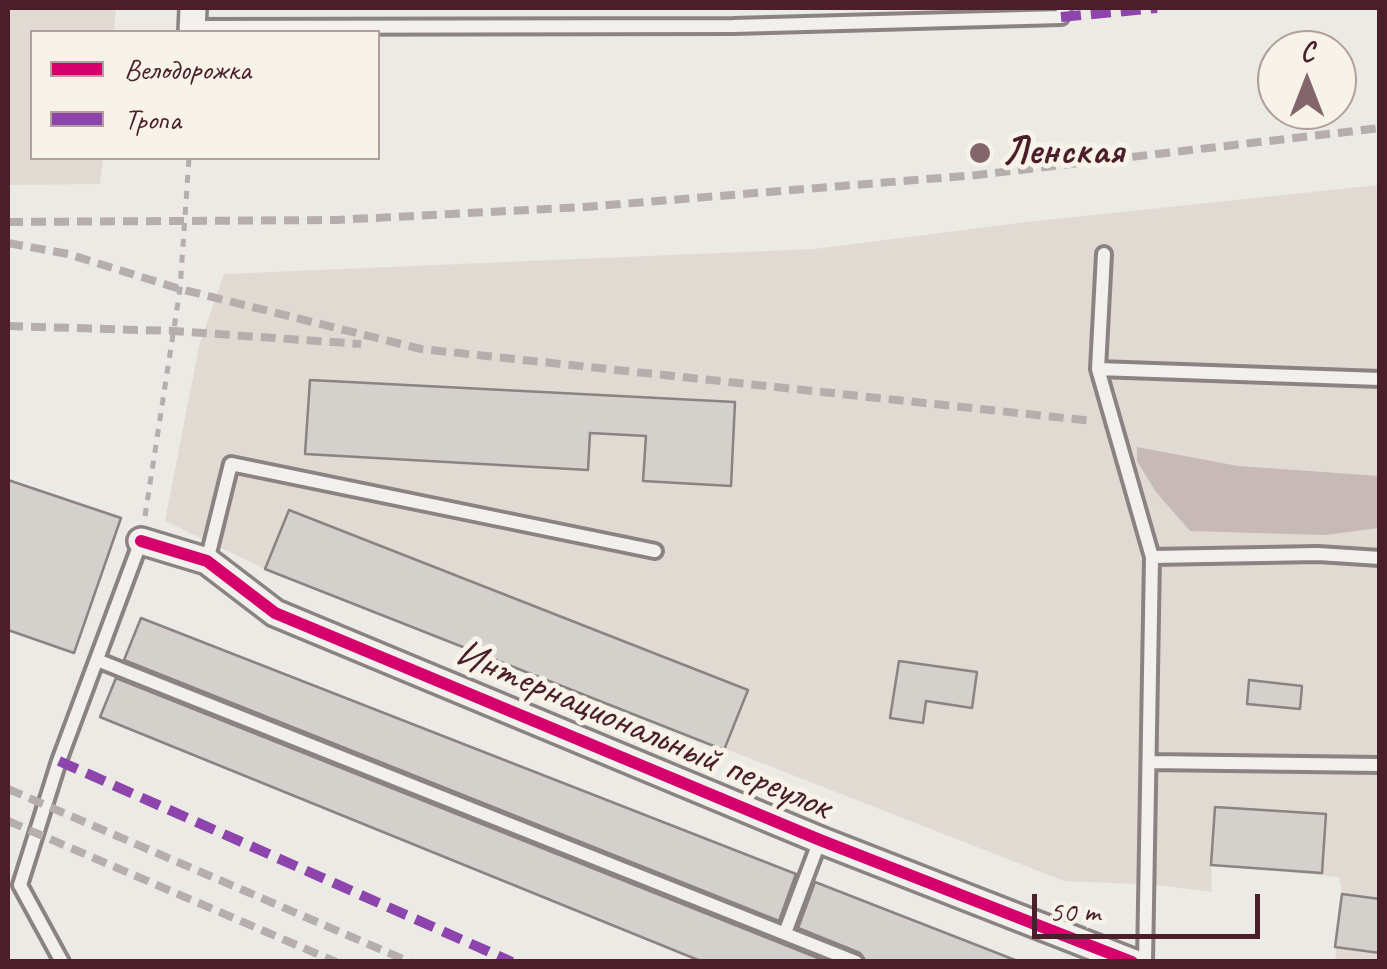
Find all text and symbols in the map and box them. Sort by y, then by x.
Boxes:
legend [30,30,380,160]
north arrow [1257,30,1357,130]
text: С [1300,34,1314,69]
text: Велодорожка [124,50,251,88]
text: Тропа [124,100,181,138]
place label: Ленская [1002,129,1124,177]
marker: Ленская [967,140,993,166]
street label: Интернациональный переулок [448,630,838,832]
scale bar [1037,874,1264,936]
text: 50 m [1049,892,1100,930]

